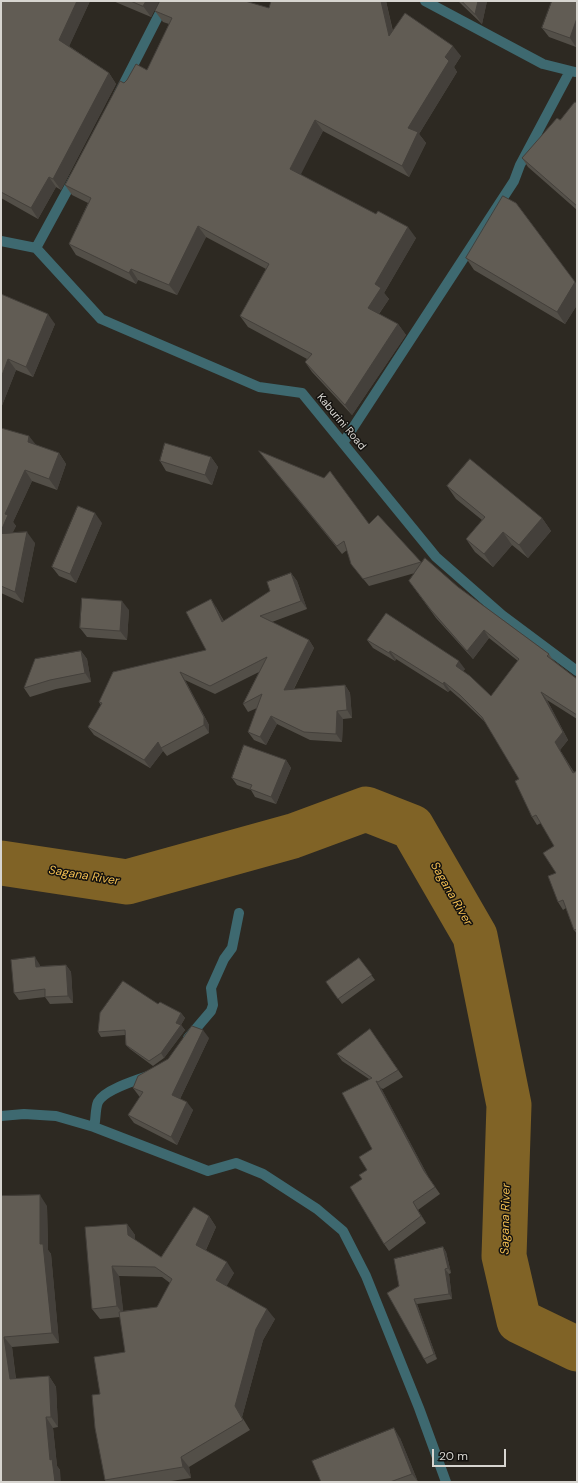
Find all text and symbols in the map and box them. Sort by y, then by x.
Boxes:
street label: Kaburini Road [314,391,368,453]
water label: Sagana River [427,859,475,929]
water label: Sagana River [48,863,120,889]
water label: Sagana River [498,1183,514,1255]
scale bar [434,1441,508,1467]
text: 20 m [439,1448,468,1464]

